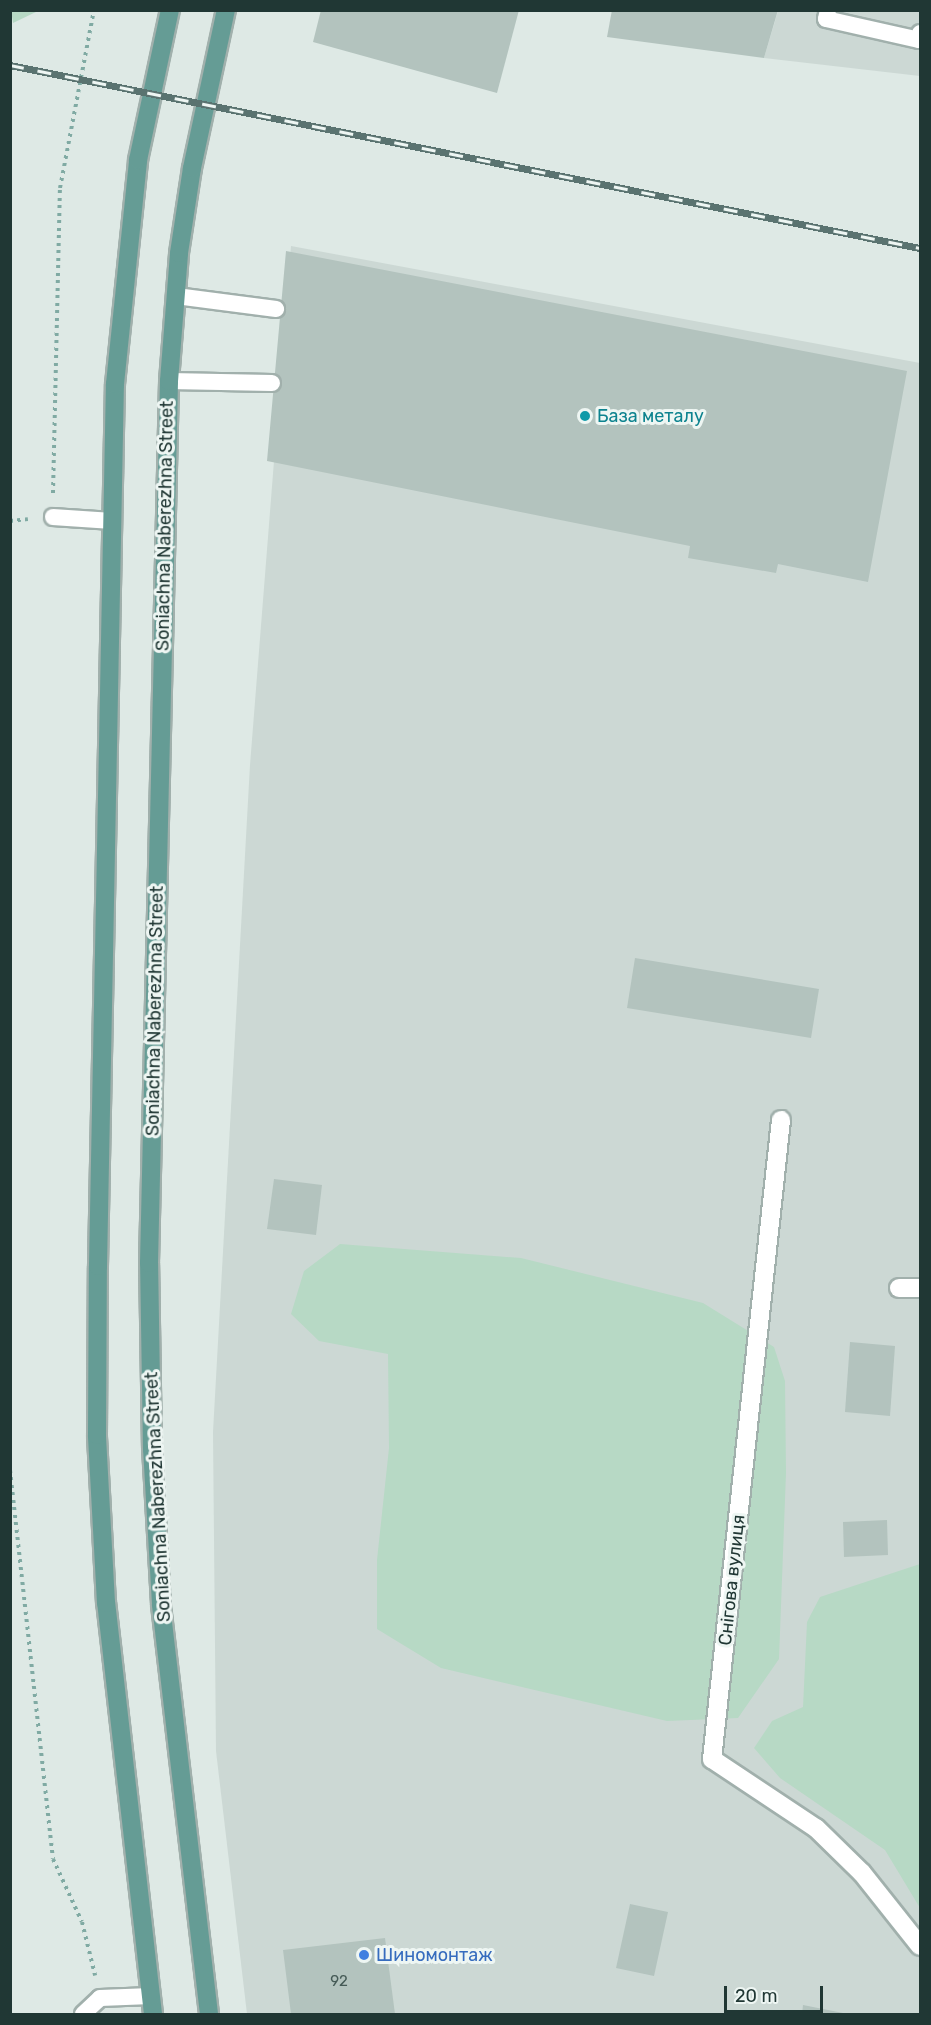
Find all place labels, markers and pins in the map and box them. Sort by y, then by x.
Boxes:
place label: База металу [597,405,704,427]
marker: База металу [578,409,592,423]
place label: Шиномонтаж [376,1944,493,1966]
marker: Шиномонтаж [357,1948,371,1962]

